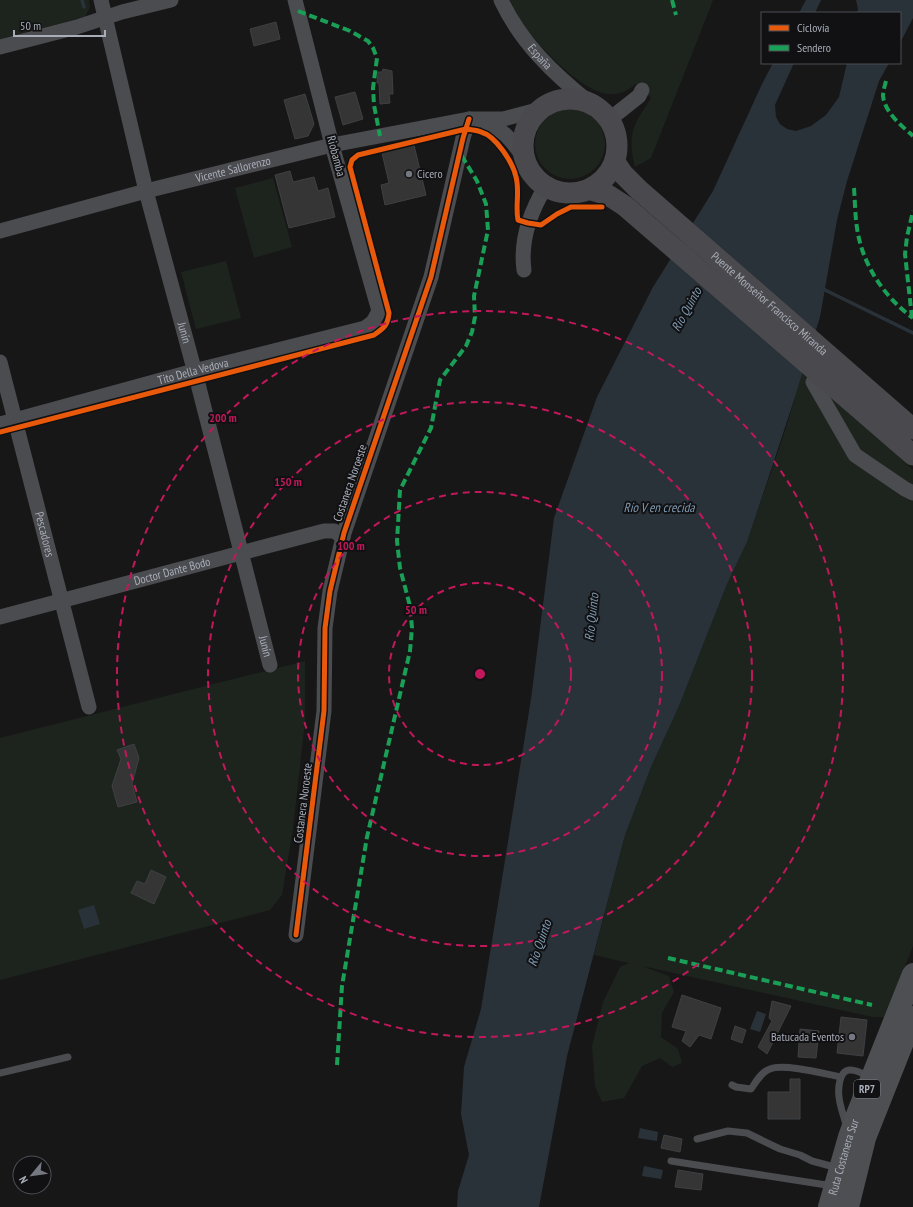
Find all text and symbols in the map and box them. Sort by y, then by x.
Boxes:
scale bar [14,12,105,38]
legend [761,12,901,64]
text: 50 m [20,18,41,33]
text: Ciclovía [797,20,829,35]
text: Sendero [797,40,831,55]
street label: España [525,41,556,73]
street label: Riobamba [324,134,349,178]
street label: Vicente Sallorenzo [193,152,272,186]
place label: Cicero [417,166,443,181]
marker: Cicero [404,169,414,179]
street label: Puente Monseñor Francisco Miranda [708,249,831,358]
water label: Río Quinto [667,283,706,334]
street label: Junín [174,319,195,345]
street label: Tito Della Vedova [156,355,230,388]
text: 200 m [209,410,237,425]
street label: Costanera Noroeste [329,442,370,523]
text: 150 m [274,474,302,489]
water label: Río V en crecida [623,499,695,516]
street label: Pescadores [32,510,58,558]
text: 100 m [337,538,365,553]
street label: Doctor Dante Bodo [132,554,212,588]
water label: Río Quinto [581,591,603,642]
text: 50 m [405,602,427,617]
street label: Junín [256,633,276,658]
centre of rings [473,667,487,681]
street label: Costanera Noroeste [290,762,315,844]
water label: Río Quinto [524,916,556,969]
place label: Batucada Eventos [771,1029,844,1044]
marker: Batucada Eventos [847,1032,857,1042]
road number: RP7 [854,1080,880,1098]
street label: Ruta Costanera Sur [825,1116,862,1197]
north arrow [12,1155,52,1195]
text: N [16,1174,31,1186]

